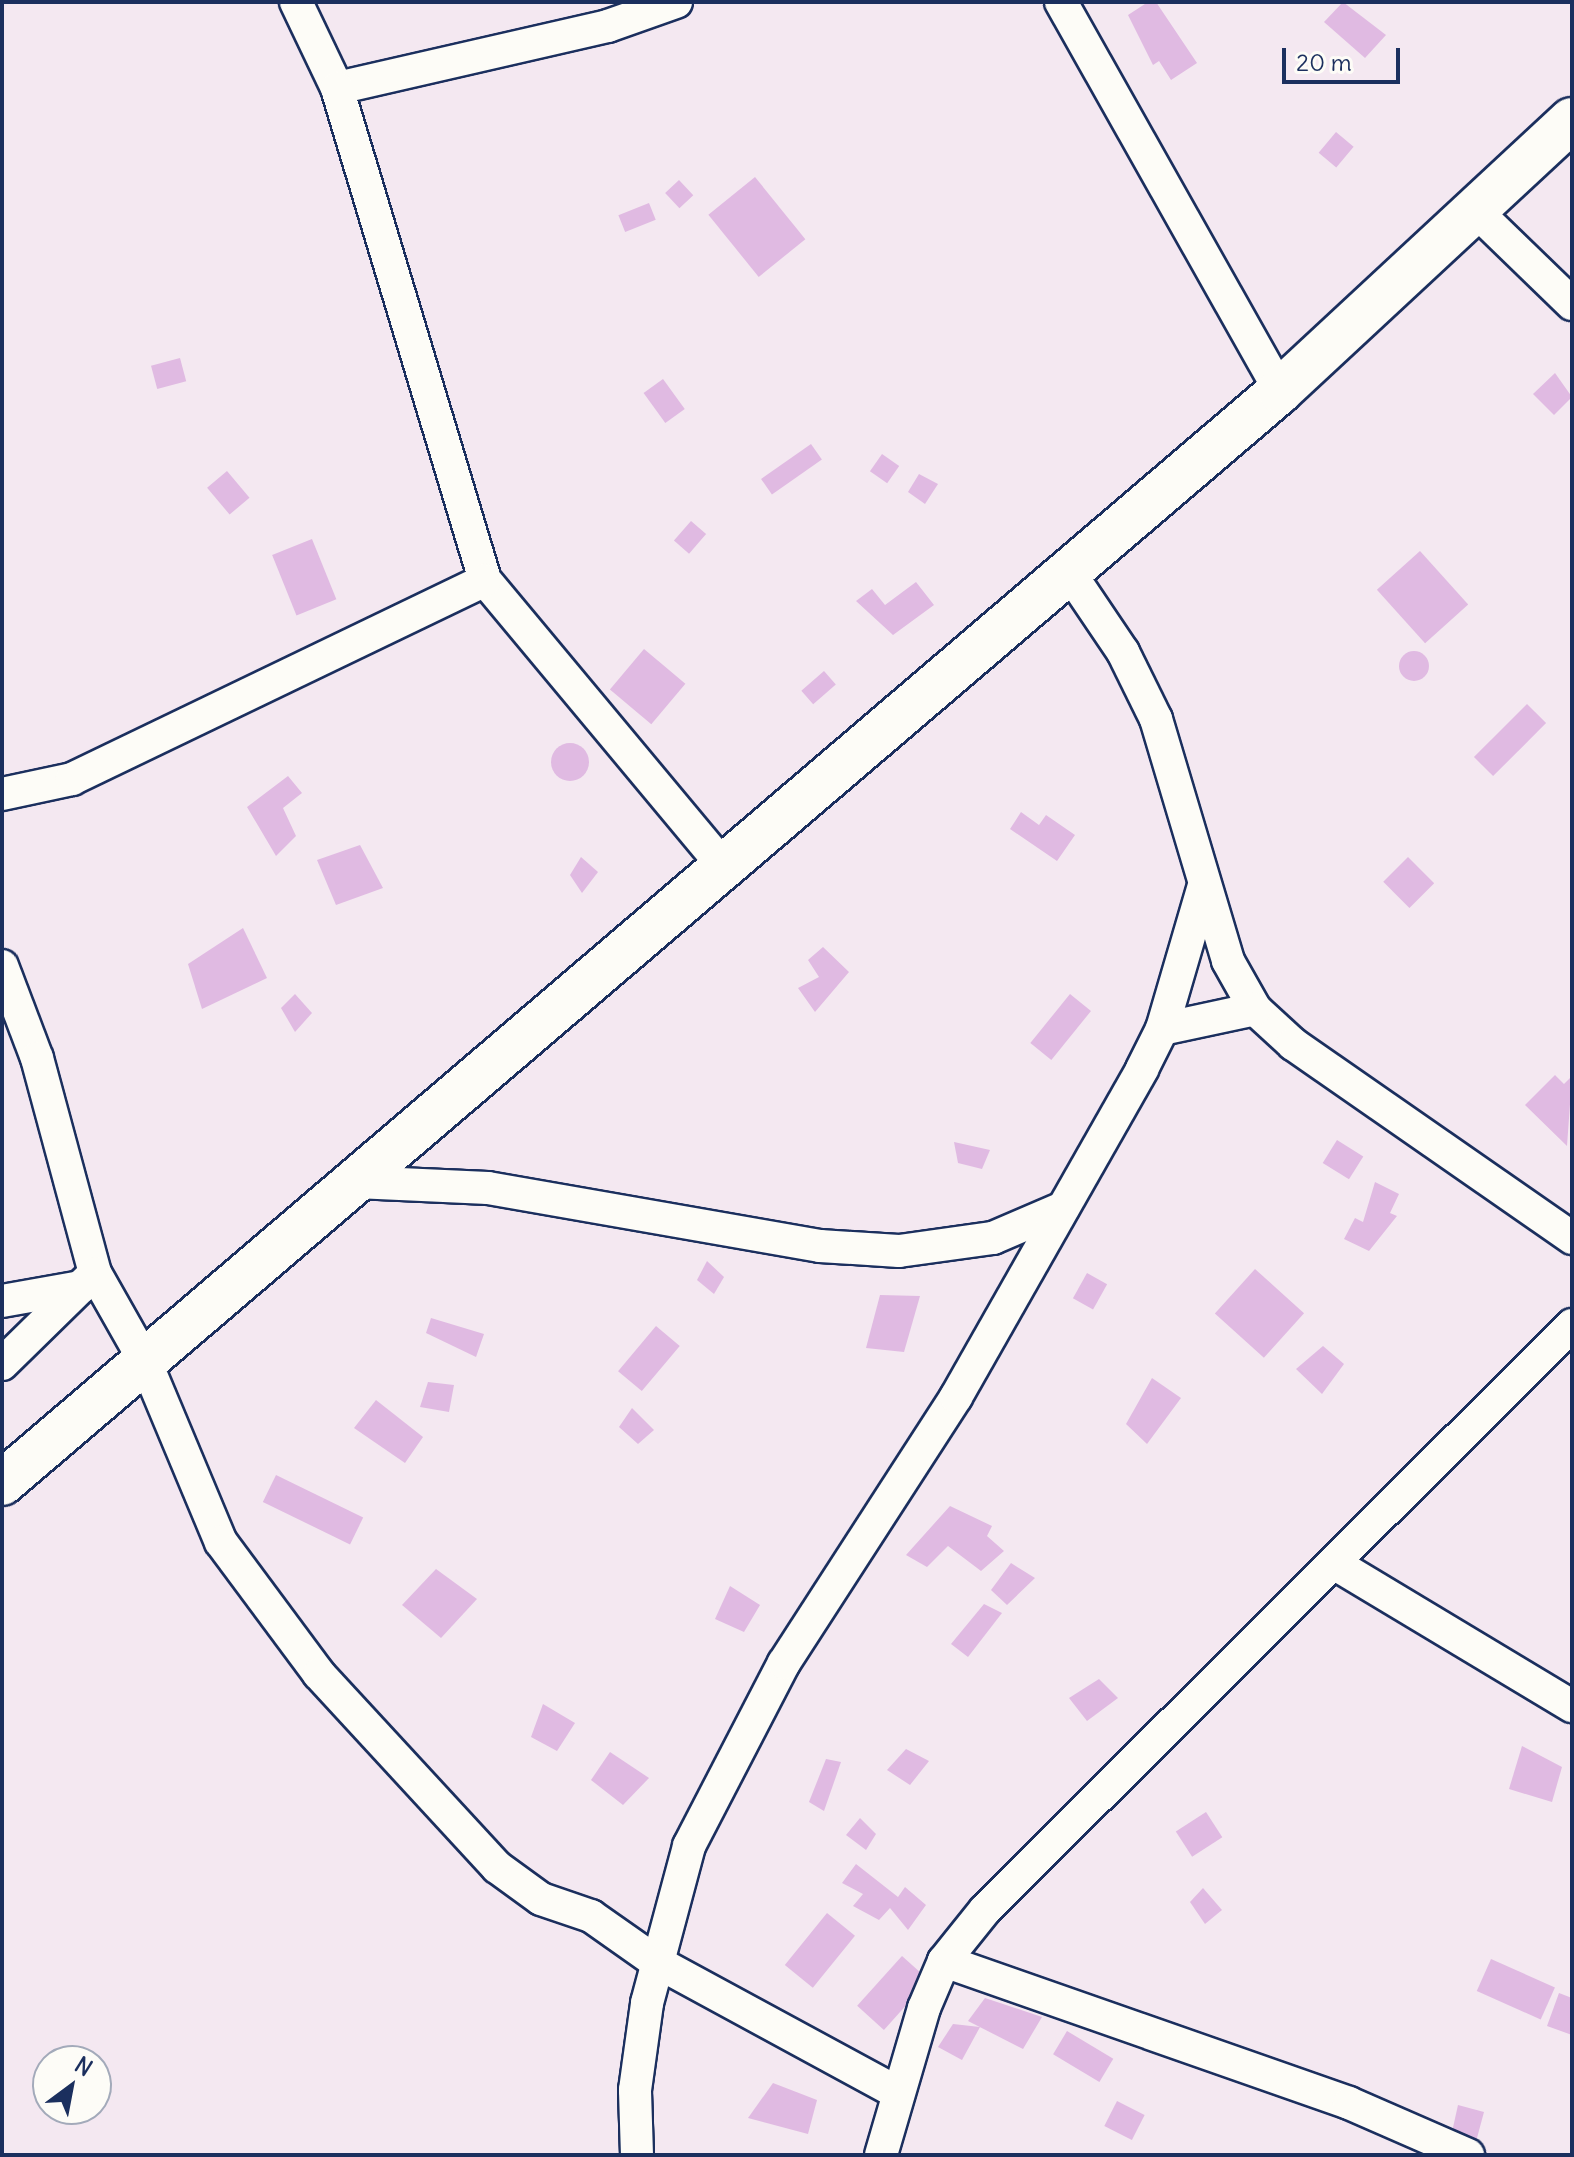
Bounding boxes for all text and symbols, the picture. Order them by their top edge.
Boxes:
scale bar [1286,32,1404,82]
text: 20 m [1296,47,1352,77]
north arrow [32,2045,112,2125]
text: N [70,2050,98,2082]

